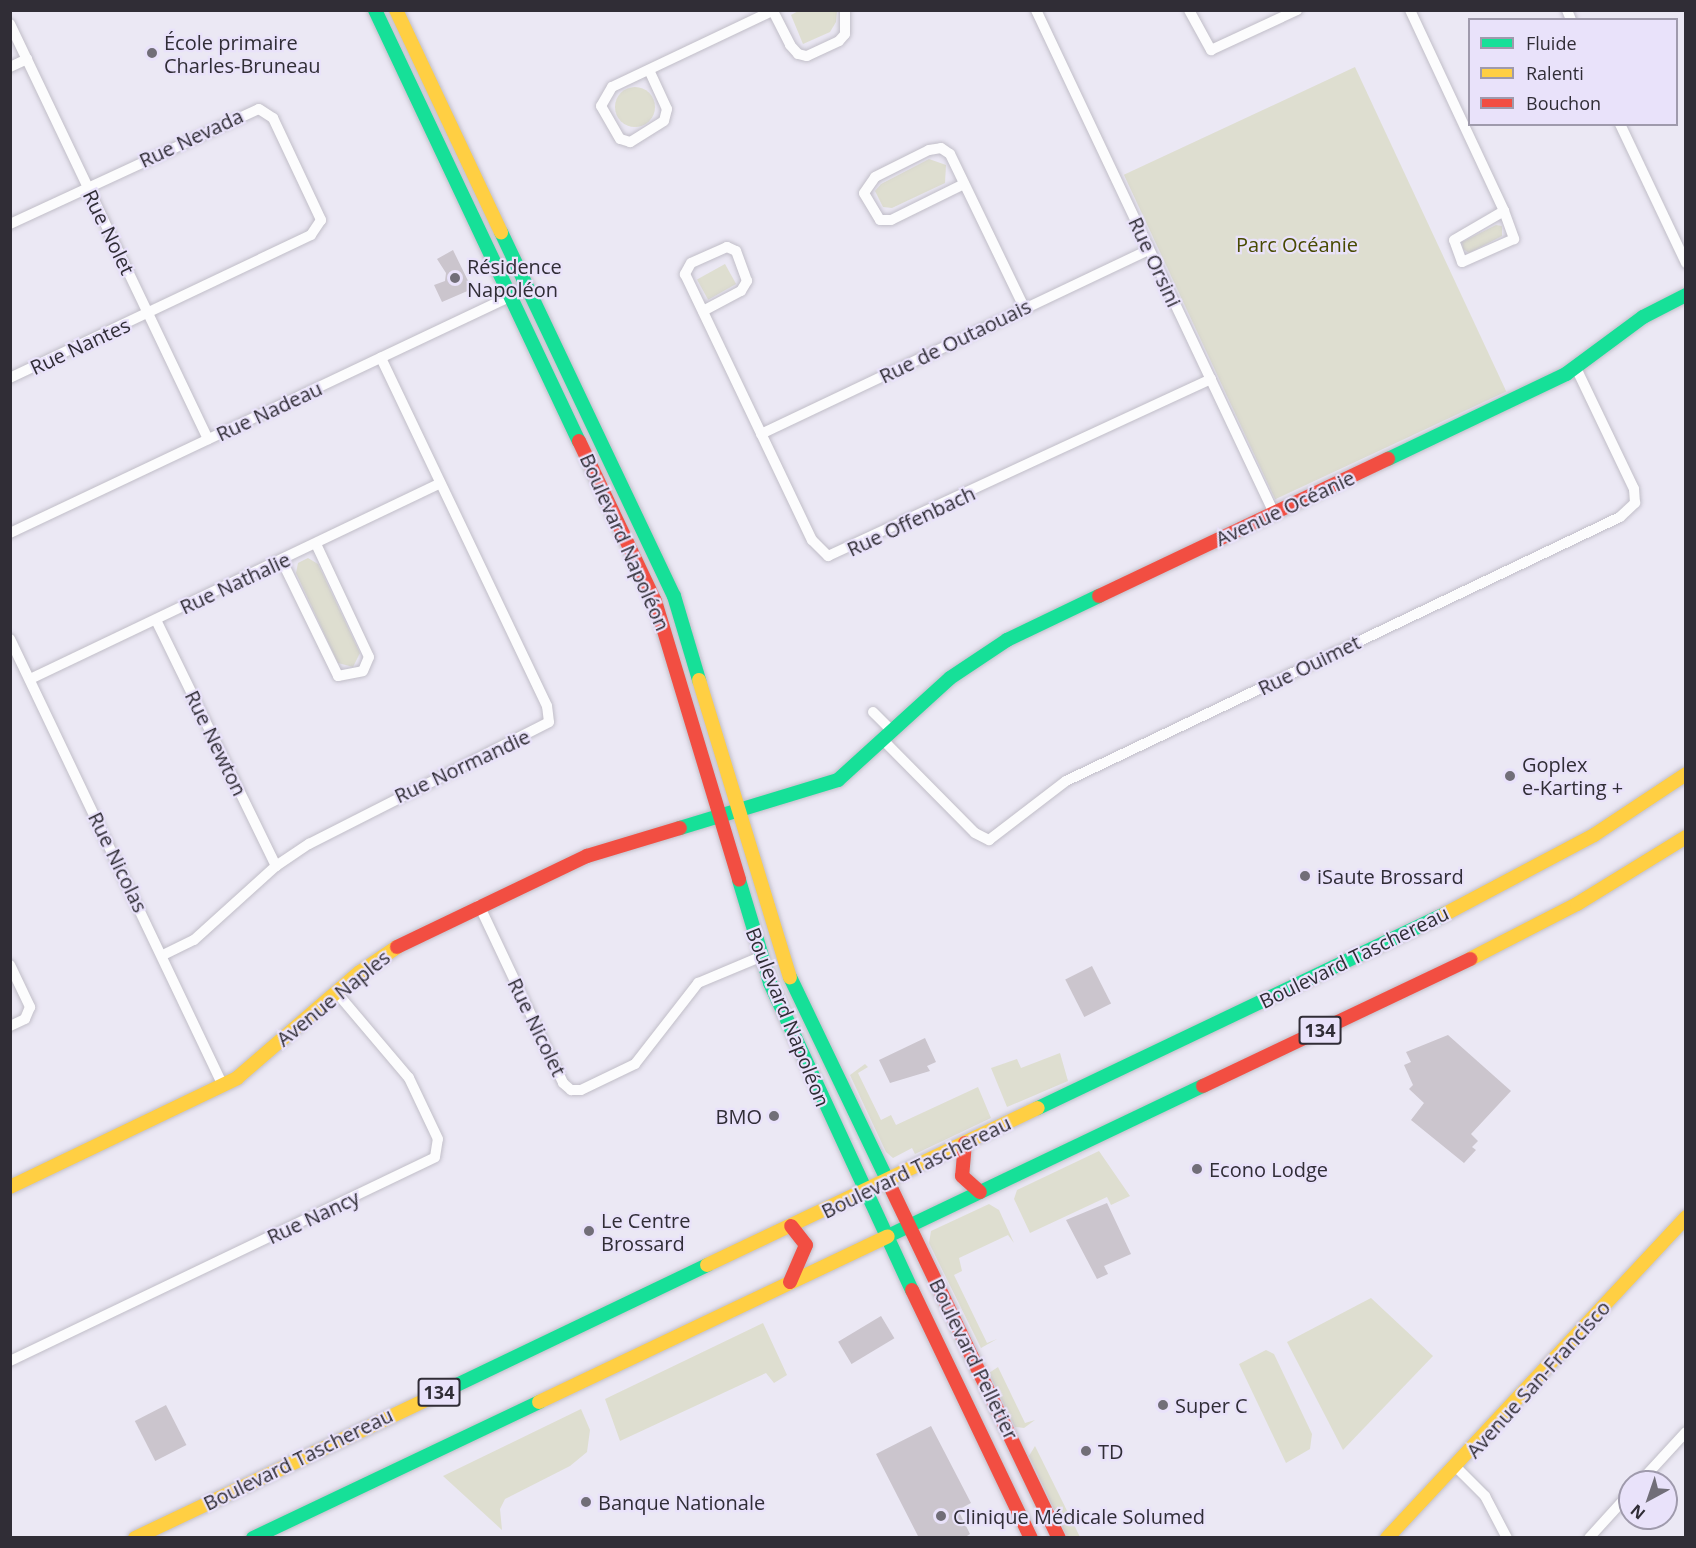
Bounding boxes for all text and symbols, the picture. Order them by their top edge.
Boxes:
legend [1468,18,1678,126]
place label: École primaire Charles-Bruneau [164,30,321,77]
text: Fluide [1526,31,1577,55]
marker: École primaire Charles-Bruneau [145,46,159,60]
text: Ralenti [1526,61,1584,85]
text: Bouchon [1526,91,1601,115]
street label: Rue Nevada [135,104,247,172]
street label: Rue Nolet [78,186,140,278]
street label: Rue Orsini [1124,213,1186,311]
park label: Parc Océanie [1236,232,1358,256]
place label: Résidence Napoléon [467,254,562,301]
marker: Résidence Napoléon [448,271,462,285]
street label: Rue de Outaouais [875,294,1035,388]
street label: Rue Nantes [26,312,134,380]
street label: Rue Nadeau [212,376,326,446]
street label: Boulevard Napoléon [575,450,675,634]
street label: Avenue Océanie [1212,465,1358,551]
street label: Rue Offenbach [843,481,979,561]
street label: Rue Nathalie [176,547,294,619]
street label: Rue Ouimet [1254,630,1364,700]
street label: Rue Newton [180,686,252,800]
street label: Rue Normandie [390,724,534,808]
place label: Goplex e-Karting + [1522,752,1623,799]
marker: Goplex e-Karting + [1503,769,1517,783]
street label: Rue Nicolas [83,808,153,916]
place label: iSaute Brossard [1317,864,1464,888]
marker: iSaute Brossard [1298,869,1312,883]
street label: Boulevard Taschereau [1255,901,1453,1013]
street label: Boulevard Napoléon [741,924,835,1110]
street label: Avenue Naples [271,945,395,1051]
street label: Rue Nicolet [503,974,571,1080]
road number: 134 [1298,1015,1342,1045]
place label: BMO [716,1104,762,1128]
marker: BMO [767,1109,781,1123]
street label: Boulevard Taschereau [817,1111,1015,1223]
place label: Econo Lodge [1209,1157,1328,1181]
marker: Econo Lodge [1190,1162,1204,1176]
street label: Rue Nancy [263,1185,363,1249]
place label: Le Centre Brossard [601,1208,690,1255]
marker: Le Centre Brossard [582,1224,596,1238]
street label: Boulevard Pelletier [925,1274,1023,1444]
street label: Avenue San-Francisco [1461,1295,1615,1463]
road number: 134 [416,1377,462,1407]
place label: Super C [1175,1393,1248,1417]
marker: Super C [1156,1398,1170,1412]
street label: Boulevard Taschereau [199,1403,397,1515]
place label: TD [1098,1439,1124,1463]
marker: TD [1079,1444,1093,1458]
north arrow [1618,1470,1678,1530]
place label: Banque Nationale [598,1490,765,1514]
marker: Banque Nationale [579,1495,593,1509]
text: N [1626,1500,1650,1525]
place label: Clinique Médicale Solumed [953,1504,1205,1528]
marker: Clinique Médicale Solumed [934,1509,948,1523]

